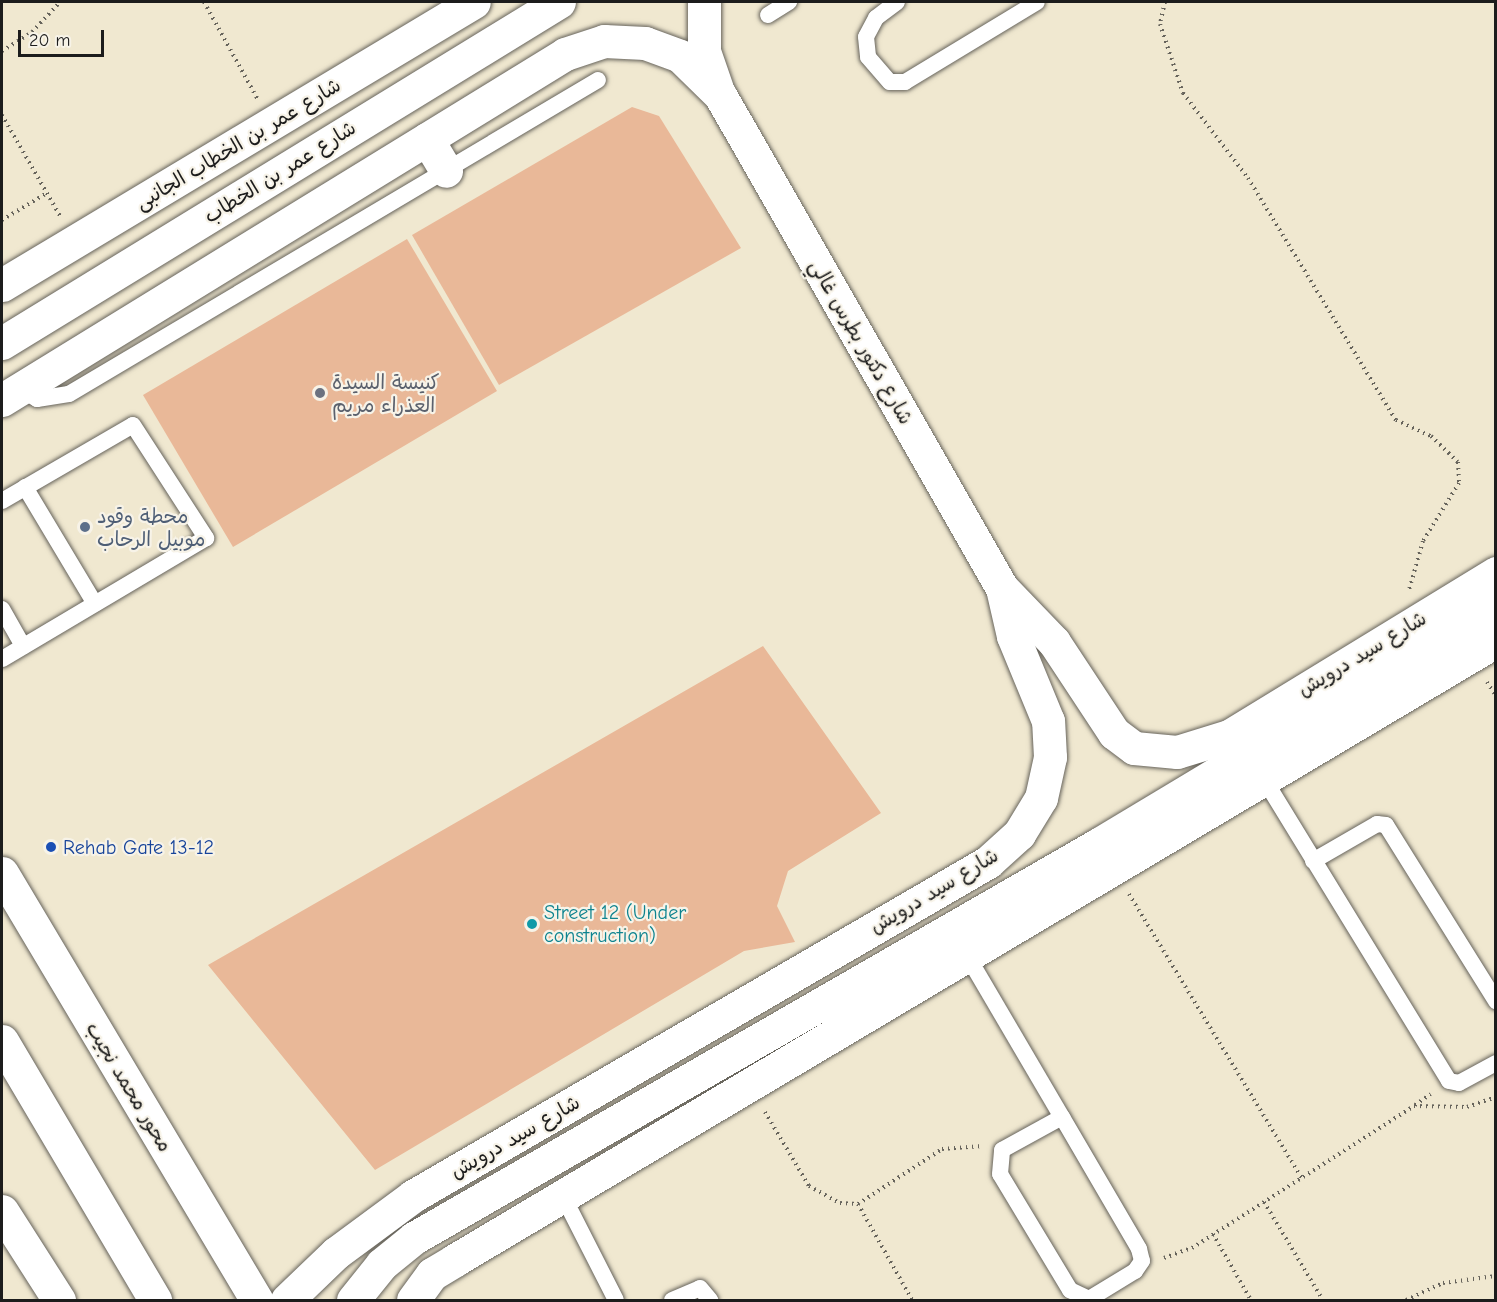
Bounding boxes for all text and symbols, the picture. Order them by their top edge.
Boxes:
scale bar [21,18,106,56]
text: 20 m [29,30,70,51]
street label: شارع عمر بن الخطاب الجانبى [131,73,345,215]
street label: شارع عمر بن الخطاب [200,116,360,228]
street label: شارع دكتور بطرس غالي [804,255,918,429]
place label: كنيسة السيدة العذراء مريم [332,370,440,417]
marker: كنيسة السيدة العذراء مريم [313,386,327,400]
place label: محطة وقود موبيل الرحاب [97,504,205,551]
marker: محطة وقود موبيل الرحاب [78,520,92,534]
street label: شارع سيد درويش [1293,606,1431,702]
place label: Rehab Gate 13-12 [63,835,214,859]
marker: Rehab Gate 13-12 [44,840,58,854]
street label: شارع سيد درويش [865,843,1003,939]
place label: Street 12 (Under construction) [544,900,686,947]
marker: Street 12 (Under construction) [525,917,539,931]
street label: محور محمد نجيب [81,1018,177,1156]
street label: شارع سيد درويش [446,1090,584,1184]

